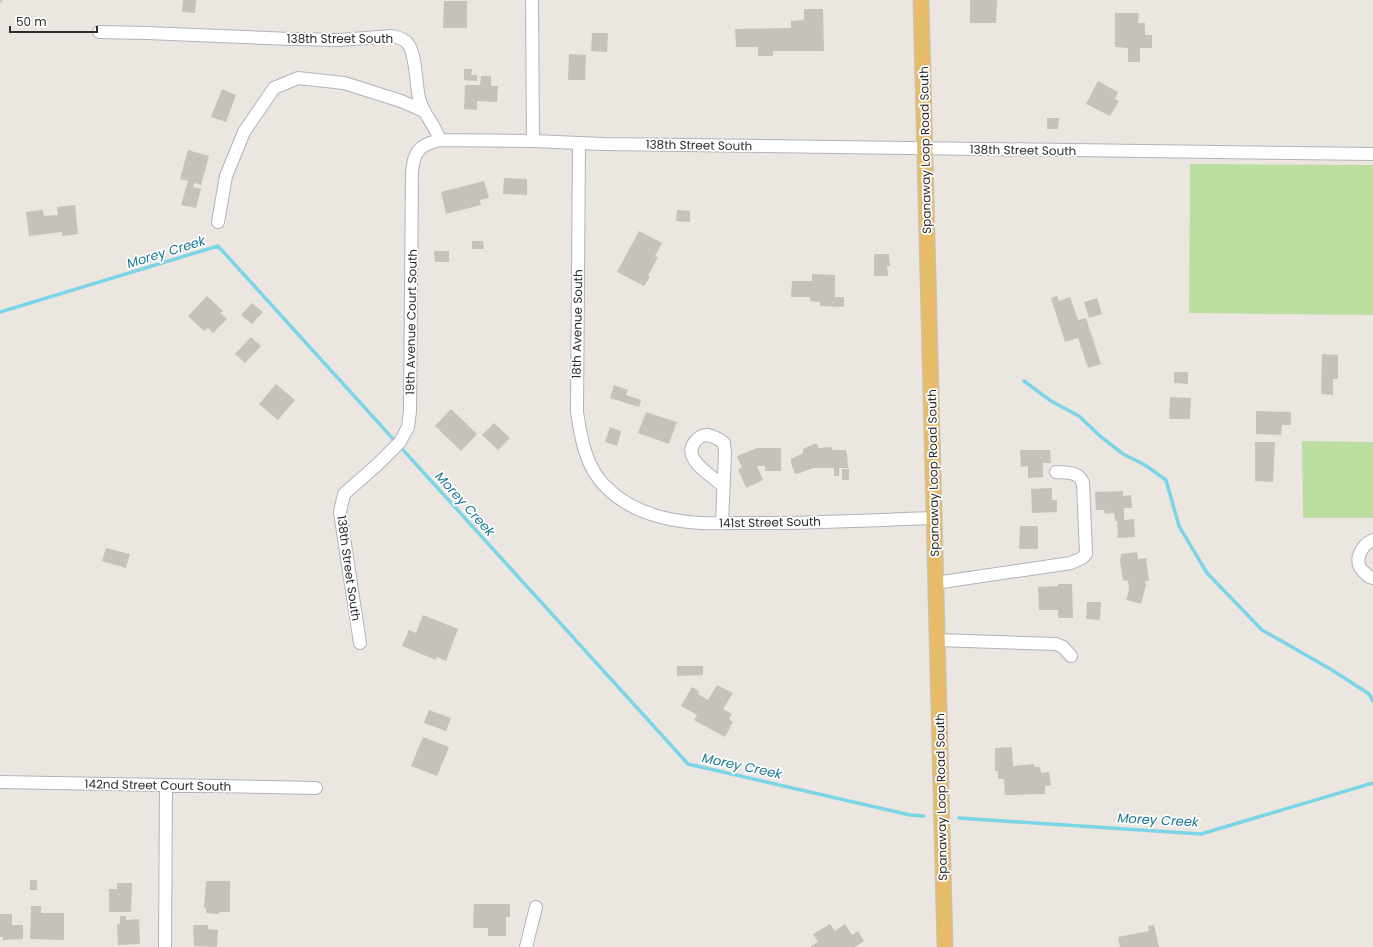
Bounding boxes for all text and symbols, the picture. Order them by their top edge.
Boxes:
scale bar [10,8,97,34]
text: 50 m [16,13,47,30]
street label: 138th Street South [287,30,393,47]
street label: Spanaway Loop Road South [915,66,935,234]
street label: 138th Street South [646,136,752,154]
street label: 138th Street South [970,141,1076,159]
water label: Morey Creek [124,231,209,273]
street label: 19th Avenue Court South [401,249,421,395]
street label: 18th Avenue South [568,269,586,379]
street label: Spanaway Loop Road South [923,389,943,557]
water label: Morey Creek [431,467,500,542]
street label: 141st Street South [719,513,821,531]
street label: 138th Street South [333,514,365,622]
street label: Spanaway Loop Road South [931,713,951,881]
water label: Morey Creek [700,748,785,784]
street label: 142nd Street Court South [84,775,232,795]
water label: Morey Creek [1117,808,1200,832]

